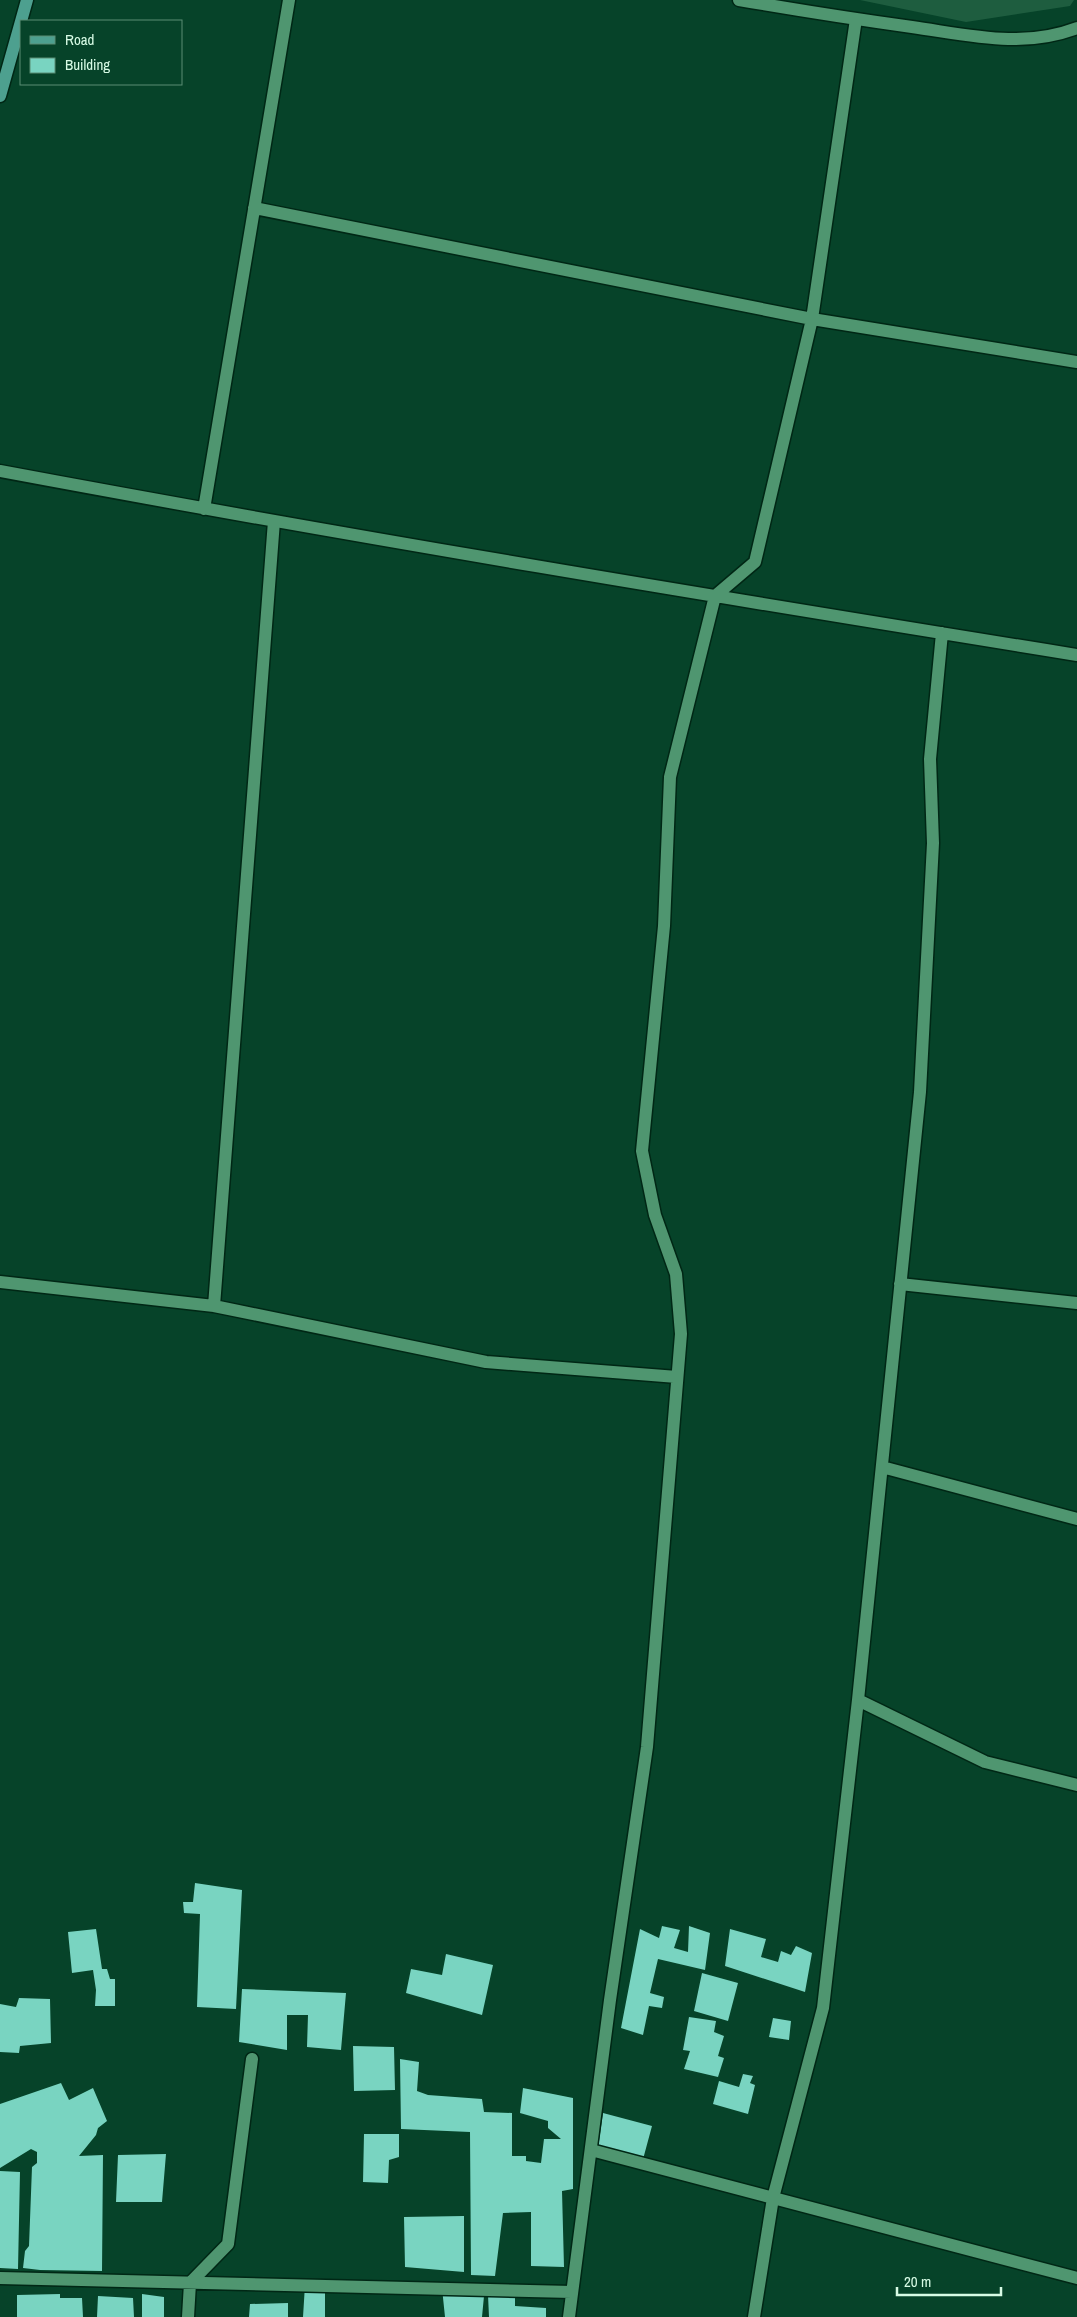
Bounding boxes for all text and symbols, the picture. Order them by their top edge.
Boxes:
legend [20,20,182,85]
text: Road [65,29,94,50]
text: Building [65,54,110,75]
scale bar [897,2264,1001,2296]
text: 20 m [904,2271,931,2292]

